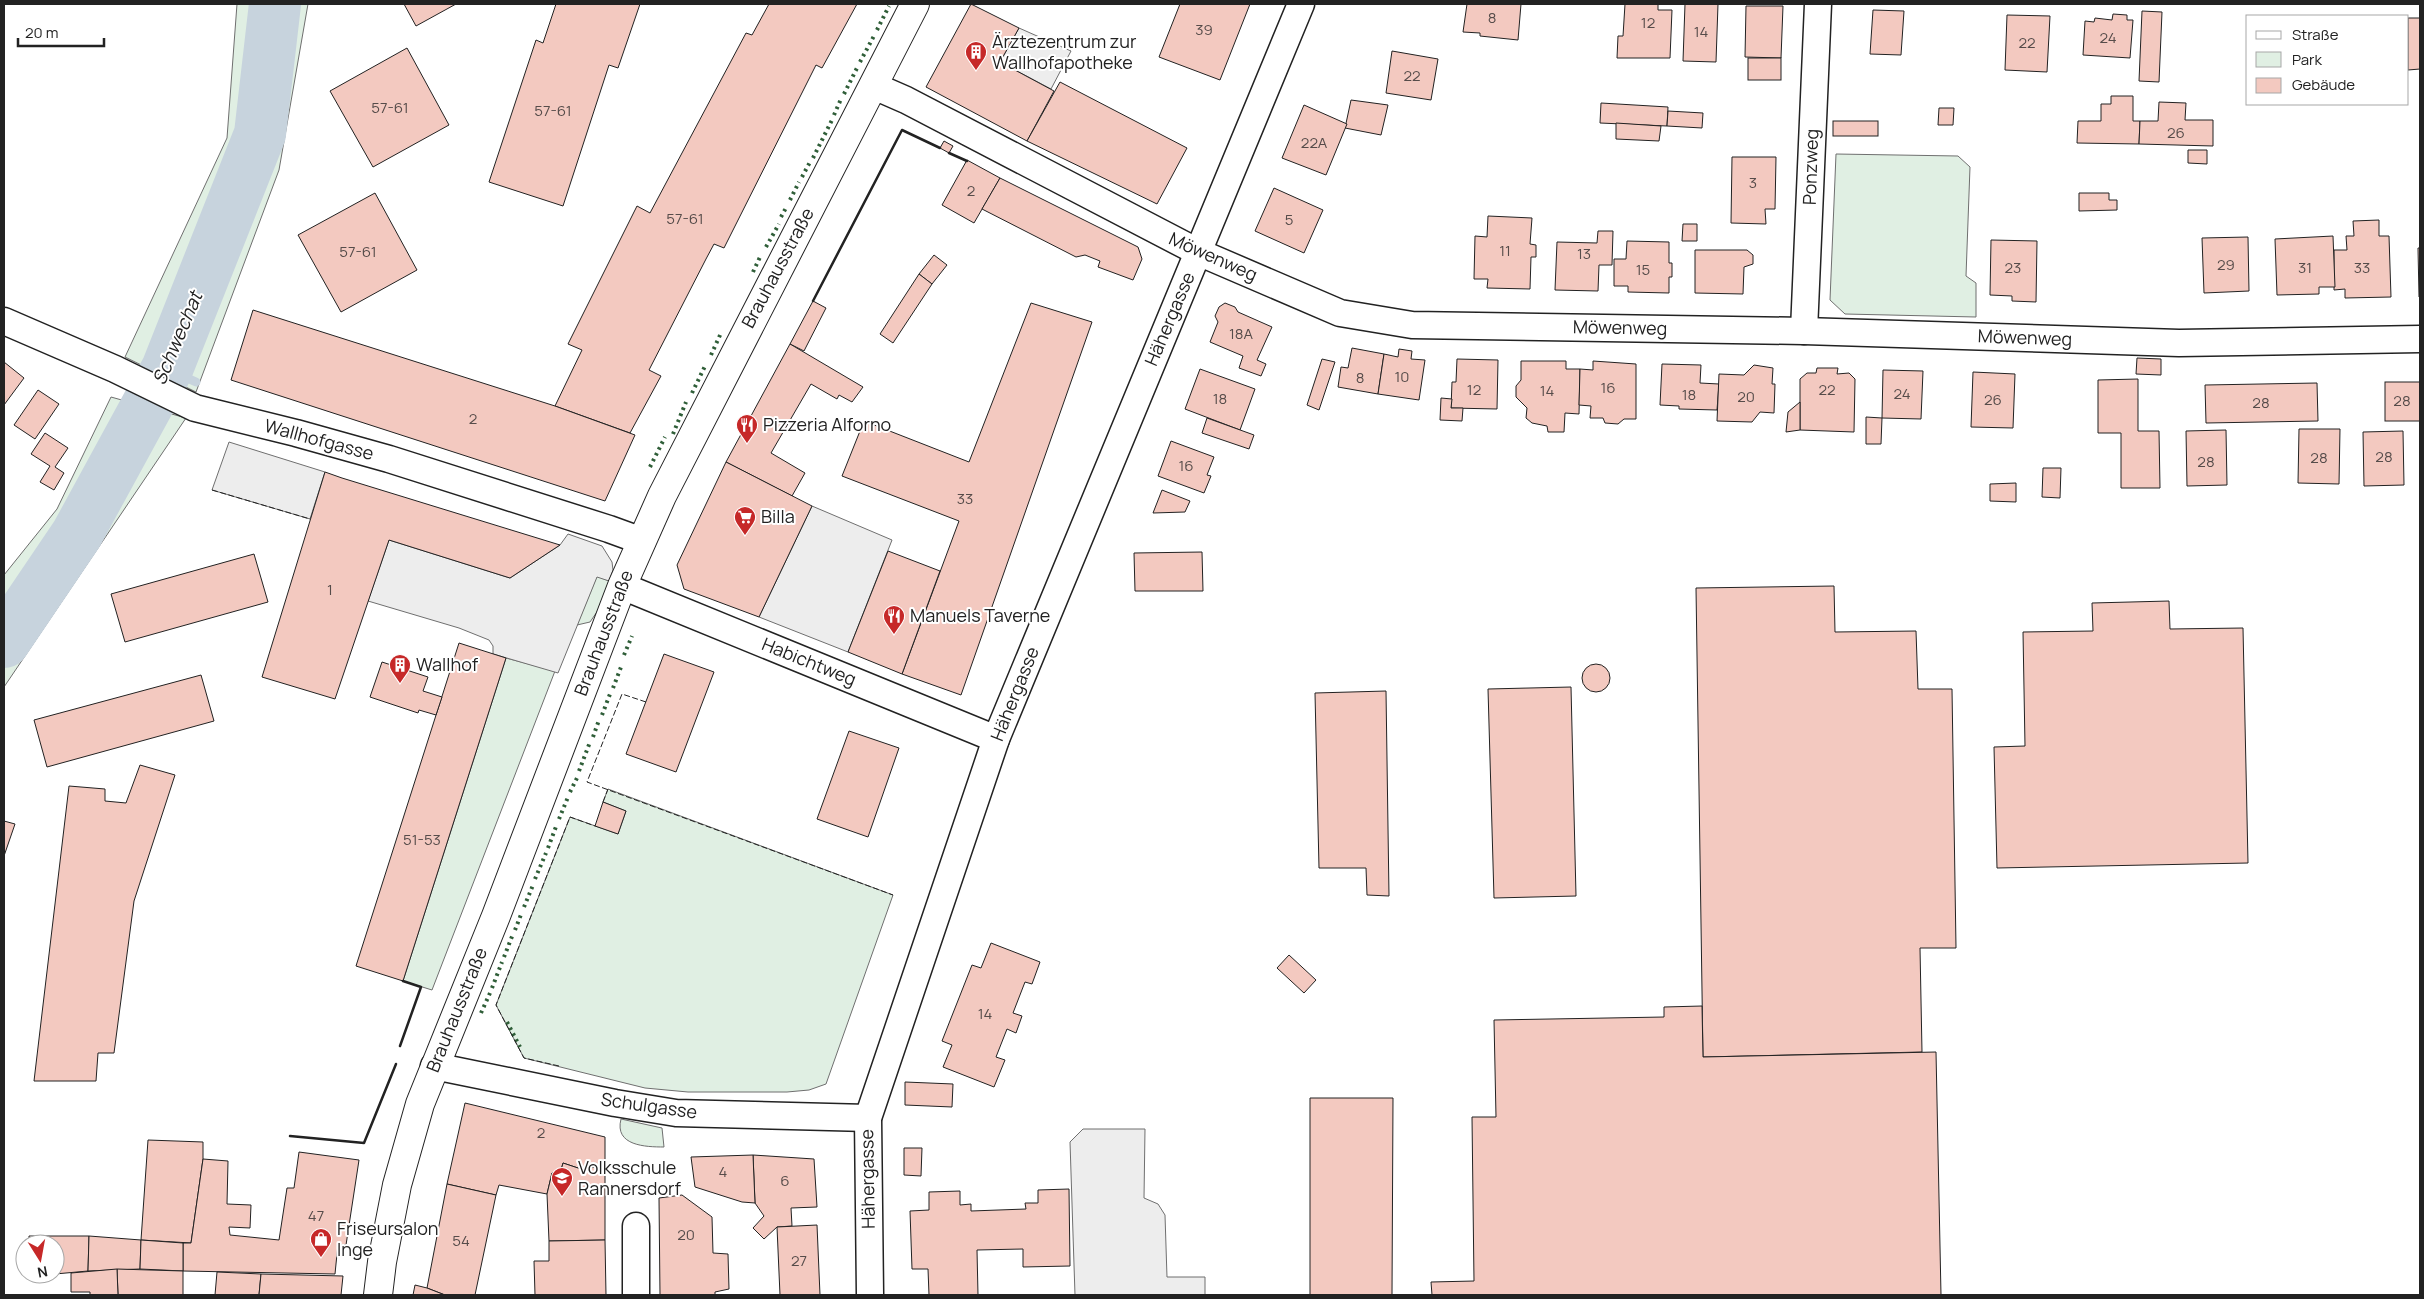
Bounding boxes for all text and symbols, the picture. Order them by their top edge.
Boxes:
house number: 8 [1488,7,1496,28]
house number: 12 [1641,12,1655,33]
scale bar [18,15,104,47]
legend [2246,15,2409,105]
house number: 39 [1195,19,1213,40]
house number: 14 [1694,21,1708,42]
text: 20 m [25,22,58,43]
text: Straße [2292,24,2339,45]
house number: 24 [2099,27,2117,48]
place label: Ärztezentrum zur Wallhofapotheke [992,29,1137,74]
house number: 22 [2018,32,2036,53]
building icon: Ärztezentrum zur Wallhofapotheke [964,40,988,71]
text: Park [2292,49,2322,70]
house number: 22 [1403,65,1421,86]
text: Gebäude [2292,74,2355,95]
house number: 57-61 [371,97,409,118]
house number: 57-61 [534,100,572,121]
house number: 26 [2167,122,2185,143]
street label: Ponzweg [1797,128,1823,206]
house number: 22A [1301,132,1328,153]
house number: 3 [1749,172,1757,193]
house number: 2 [967,180,975,201]
street label: Brauhausstraße [735,203,819,332]
house number: 57-61 [666,208,704,229]
house number: 5 [1285,209,1293,230]
street label: Möwenweg [1165,226,1261,286]
house number: 11 [1499,240,1511,261]
house number: 57-61 [339,241,377,262]
house number: 13 [1577,243,1591,264]
house number: 29 [2217,254,2235,275]
house number: 23 [2005,257,2021,278]
house number: 31 [2298,257,2312,278]
house number: 33 [2354,257,2370,278]
house number: 15 [1636,259,1650,280]
street label: Hähergasse [1139,268,1200,369]
water label: Schwechat [146,285,209,389]
street label: Möwenweg [1573,314,1667,340]
house number: 18A [1229,323,1254,344]
street label: Möwenweg [1977,323,2073,351]
house number: 10 [1395,366,1410,387]
house number: 8 [1356,367,1364,388]
house number: 16 [1600,377,1616,398]
house number: 12 [1467,379,1481,400]
house number: 22 [1818,379,1836,400]
house number: 14 [1540,380,1554,401]
house number: 24 [1893,383,1911,404]
house number: 18 [1682,384,1696,405]
house number: 20 [1737,386,1755,407]
house number: 18 [1213,388,1227,409]
house number: 26 [1984,389,2002,410]
house number: 28 [2393,390,2411,411]
house number: 28 [2252,392,2270,413]
house number: 2 [469,408,477,429]
place label: Pizzeria Alforno [763,412,891,436]
street label: Wallhofgasse [262,413,377,465]
restaurant icon: Pizzeria Alforno [735,413,759,444]
house number: 28 [2375,446,2393,467]
house number: 28 [2310,447,2328,468]
house number: 28 [2197,451,2215,472]
house number: 16 [1178,455,1194,476]
house number: 33 [957,488,973,509]
place label: Billa [761,504,795,528]
supermarket icon: Billa [733,505,757,536]
street label: Brauhausstraße [568,566,638,699]
house number: 1 [327,579,333,600]
place label: Manuels Taverne [910,603,1050,627]
restaurant icon: Manuels Taverne [882,604,906,635]
street label: Habichtweg [759,631,860,691]
street label: Hähergasse [984,643,1044,744]
place label: Wallhof [416,652,479,676]
building icon: Wallhof [388,653,412,684]
house number: 51-53 [403,829,441,850]
street label: Brauhausstraße [420,944,492,1076]
house number: 14 [978,1003,992,1024]
street label: Schulgasse [600,1086,699,1124]
house number: 2 [537,1122,545,1143]
street label: Hähergasse [854,1129,880,1229]
place label: Volksschule Rannersdorf [578,1155,682,1200]
house number: 4 [719,1161,728,1182]
school or university icon: Volksschule Rannersdorf [550,1166,574,1197]
house number: 6 [780,1170,790,1191]
house number: 47 [308,1205,324,1226]
place label: Friseursalon Inge [337,1216,439,1261]
house number: 20 [677,1224,695,1245]
shop icon: Friseursalon Inge [309,1227,333,1258]
house number: 54 [452,1230,470,1251]
north arrow [15,1234,65,1284]
house number: 27 [791,1250,807,1271]
text: N [36,1262,49,1283]

